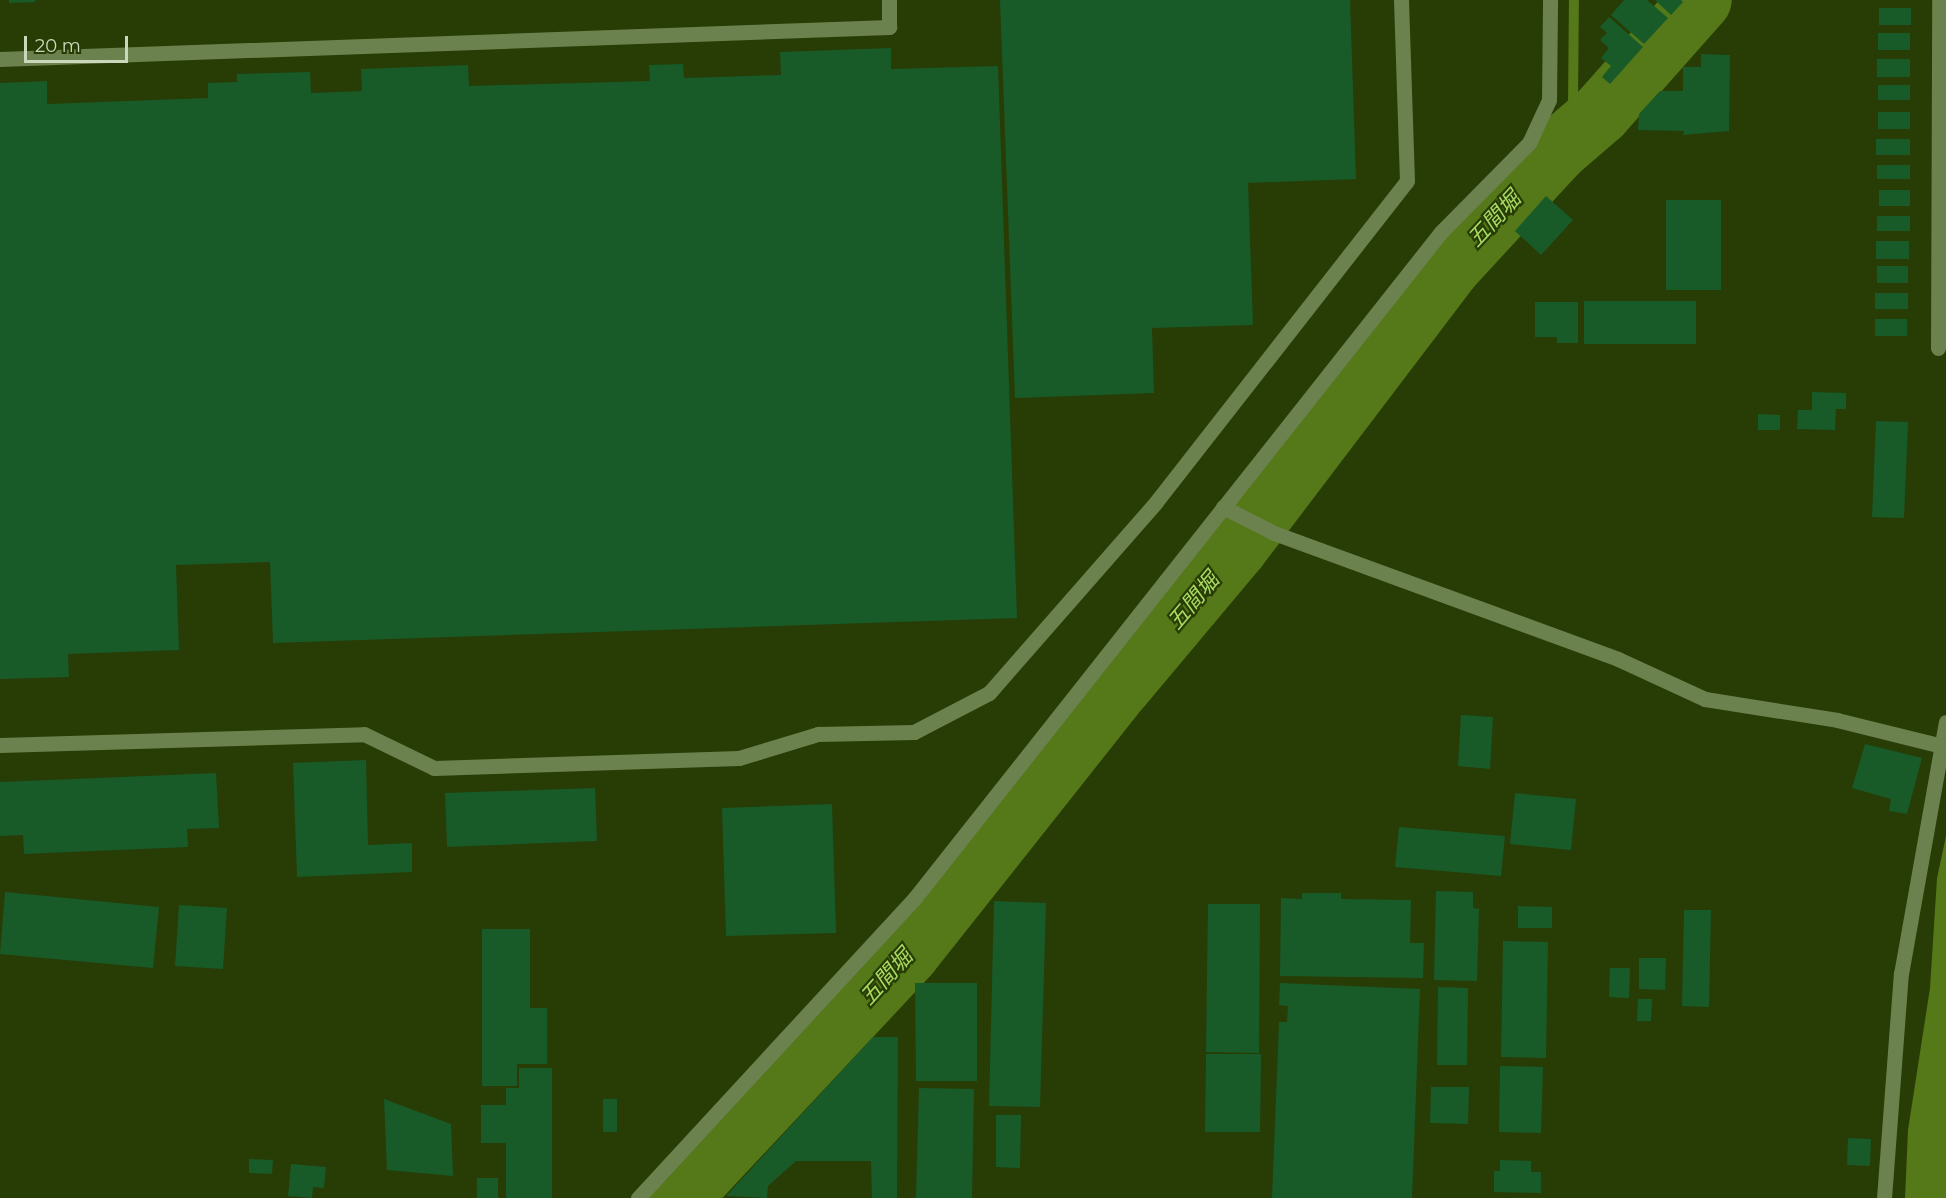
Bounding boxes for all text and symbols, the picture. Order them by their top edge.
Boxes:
scale bar [27,24,130,62]
text: 20 m [35,35,81,57]
water label: 五間堀 [1462,186,1526,252]
water label: 五間堀 [1162,567,1224,635]
water label: 五間堀 [854,944,918,1010]

